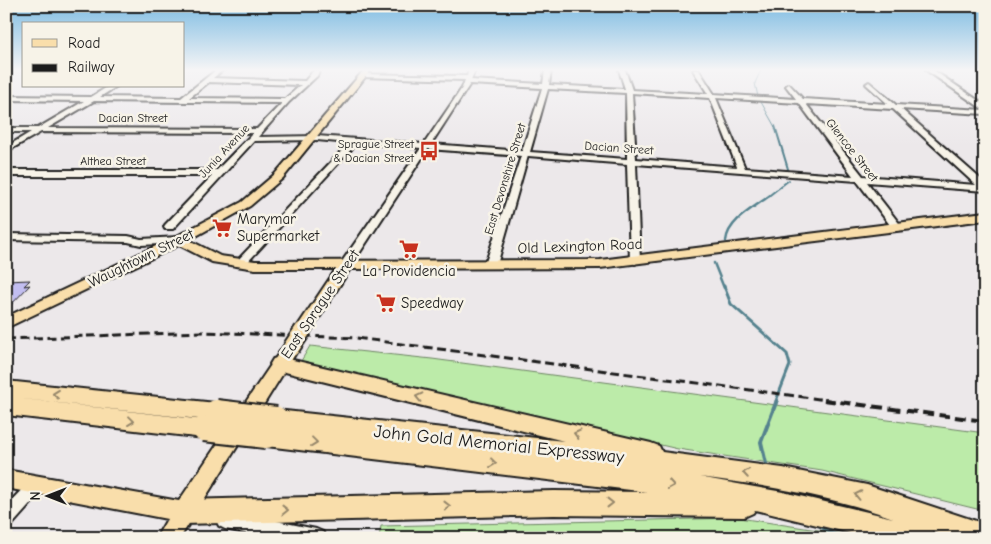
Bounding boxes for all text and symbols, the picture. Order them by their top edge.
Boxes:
legend [22,22,185,88]
text: Road [68,34,100,52]
text: Railway [68,58,115,76]
street label: Dacian Street [98,111,168,125]
street label: Glencoe Street [823,116,881,185]
street label: Junia Avenue [196,121,252,181]
street label: East Devonshire Street [481,121,529,236]
place label: Sprague Street & Dacian Street [333,137,415,165]
street label: Dacian Street [584,139,655,157]
bus stop icon: Sprague Street & Dacian Street [418,140,440,162]
street label: Althea Street [80,154,146,168]
place label: Marymar Supermarket [237,210,320,245]
supermarket icon: Marymar Supermarket [211,217,233,239]
street label: Waughtown Street [85,224,197,291]
street label: Old Lexington Road [517,235,643,257]
supermarket icon: La Providencia [398,238,420,260]
street label: East Sprague Street [277,245,364,362]
place label: La Providencia [362,262,456,280]
supermarket icon: Speedway [375,292,397,314]
place label: Speedway [401,294,464,312]
one-way arrow [51,389,59,400]
one-way arrow [414,392,423,403]
one-way arrow [127,415,135,426]
street label: John Gold Memorial Expressway [373,421,626,468]
one-way arrow [572,429,581,440]
one-way arrow [310,436,318,447]
one-way arrow [489,457,497,468]
one-way arrow [742,469,750,479]
north arrow [22,472,72,522]
one-way arrow [667,479,676,489]
one-way arrow [853,490,862,501]
text: N [27,491,44,501]
one-way arrow [606,498,614,508]
one-way arrow [444,501,452,511]
one-way arrow [282,505,289,515]

